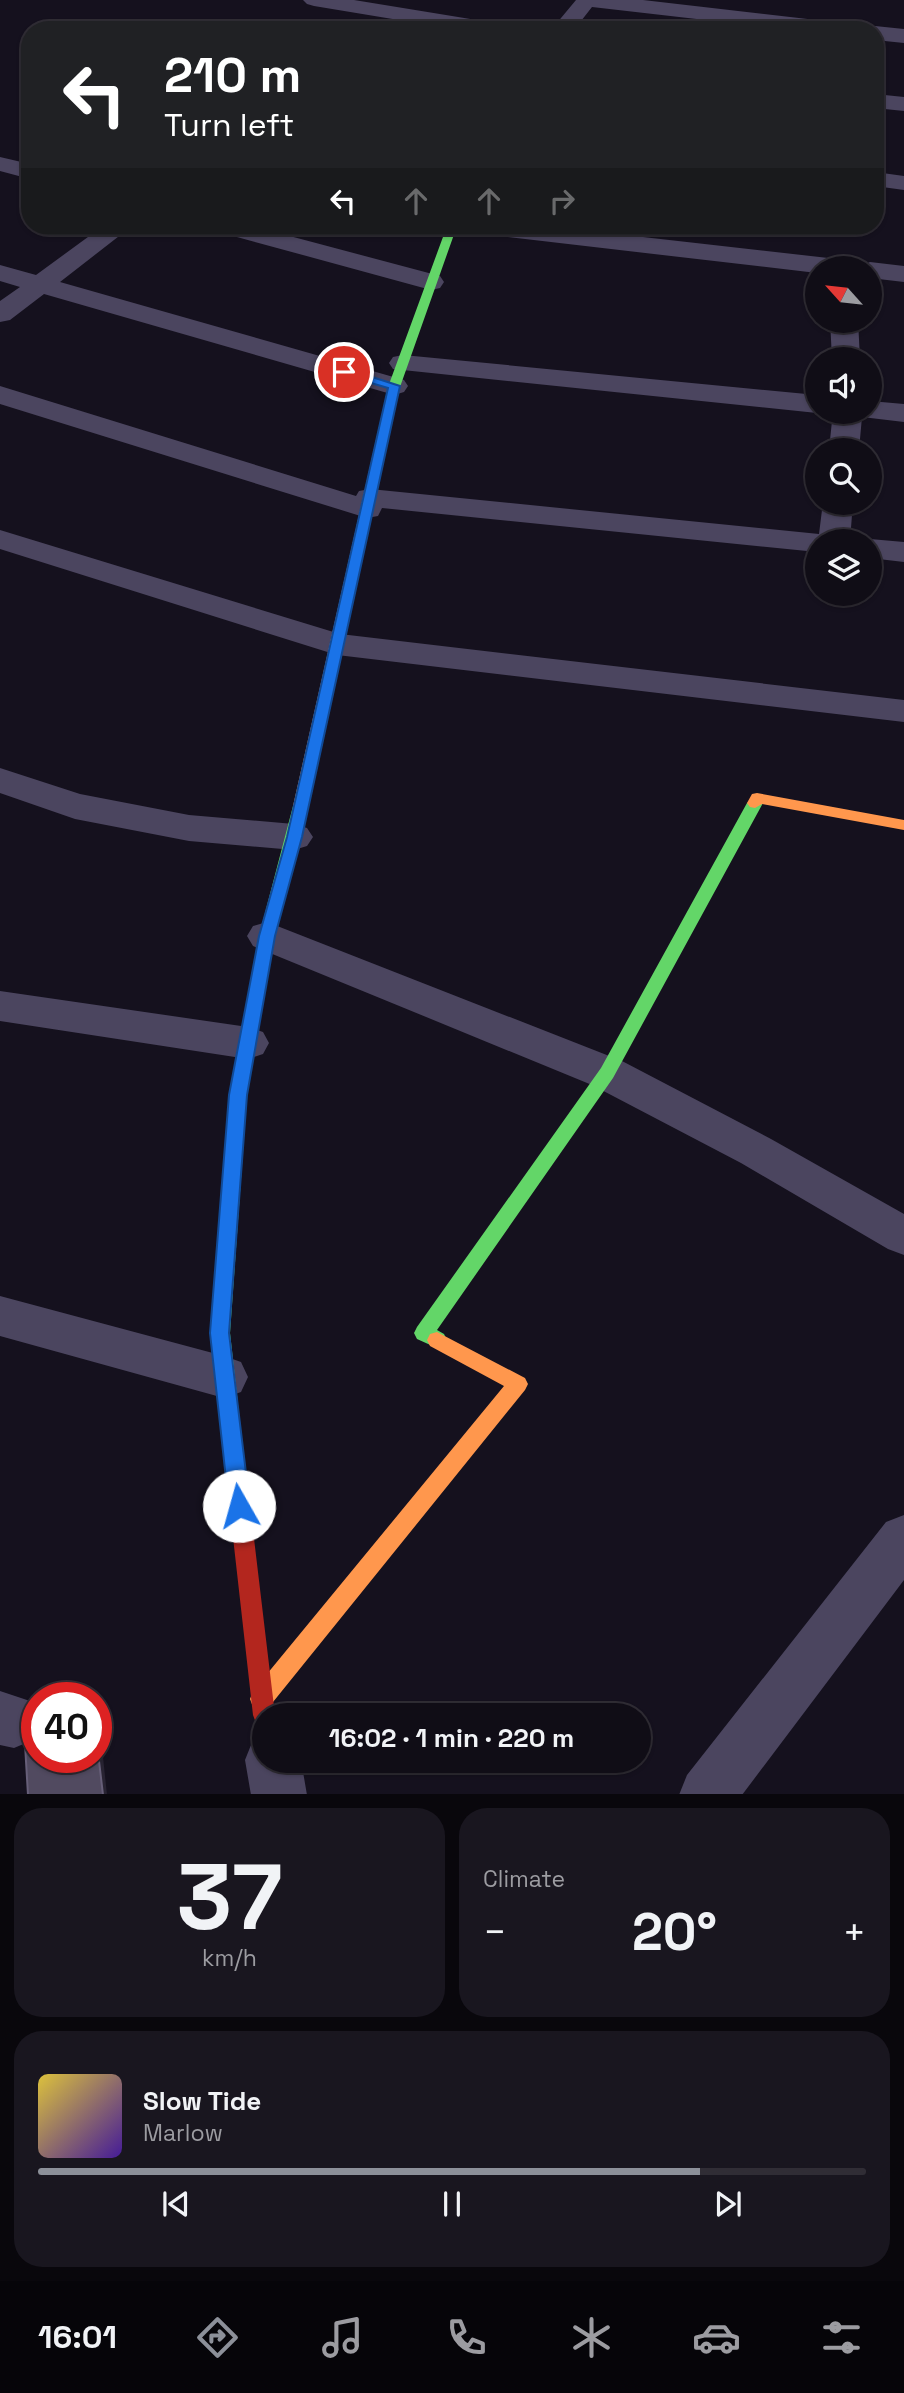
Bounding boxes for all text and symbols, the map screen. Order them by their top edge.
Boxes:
text: 210 m [164,44,301,106]
icon: left [49,49,140,140]
text: Turn left [164,105,294,145]
icon: left [324,182,362,220]
icon: ahead [397,182,435,220]
icon: ahead [470,182,508,220]
icon: right [543,182,581,220]
north arrow [805,256,882,332]
map controls [805,256,882,606]
pin [314,342,374,402]
button: sound [805,347,882,424]
icon: arrive [325,353,363,391]
button: search [805,438,882,515]
button: layers [805,529,882,606]
position arrow [202,1469,276,1543]
speed limit sign: 40 [21,1682,112,1773]
text: 16:02 · 1 min · 220 m [329,1721,574,1755]
text: 37 [177,1839,282,1956]
text: Climate [483,1864,565,1894]
text: 20° [632,1899,717,1965]
text: − [483,1908,507,1956]
text: + [842,1908,866,1956]
text: km/h [202,1943,257,1973]
text: Slow Tide [143,2084,261,2118]
text: Marlow [143,2118,223,2148]
icon: previous [157,2185,195,2223]
icon: pause [433,2185,471,2223]
icon: next [709,2185,747,2223]
icon: directions [193,2313,242,2362]
icon: music [318,2313,367,2362]
icon: phone [442,2313,491,2362]
icon: climate [567,2313,616,2362]
icon: car [692,2313,741,2362]
icon: filters [817,2313,866,2362]
text: 16:01 [38,2317,117,2357]

